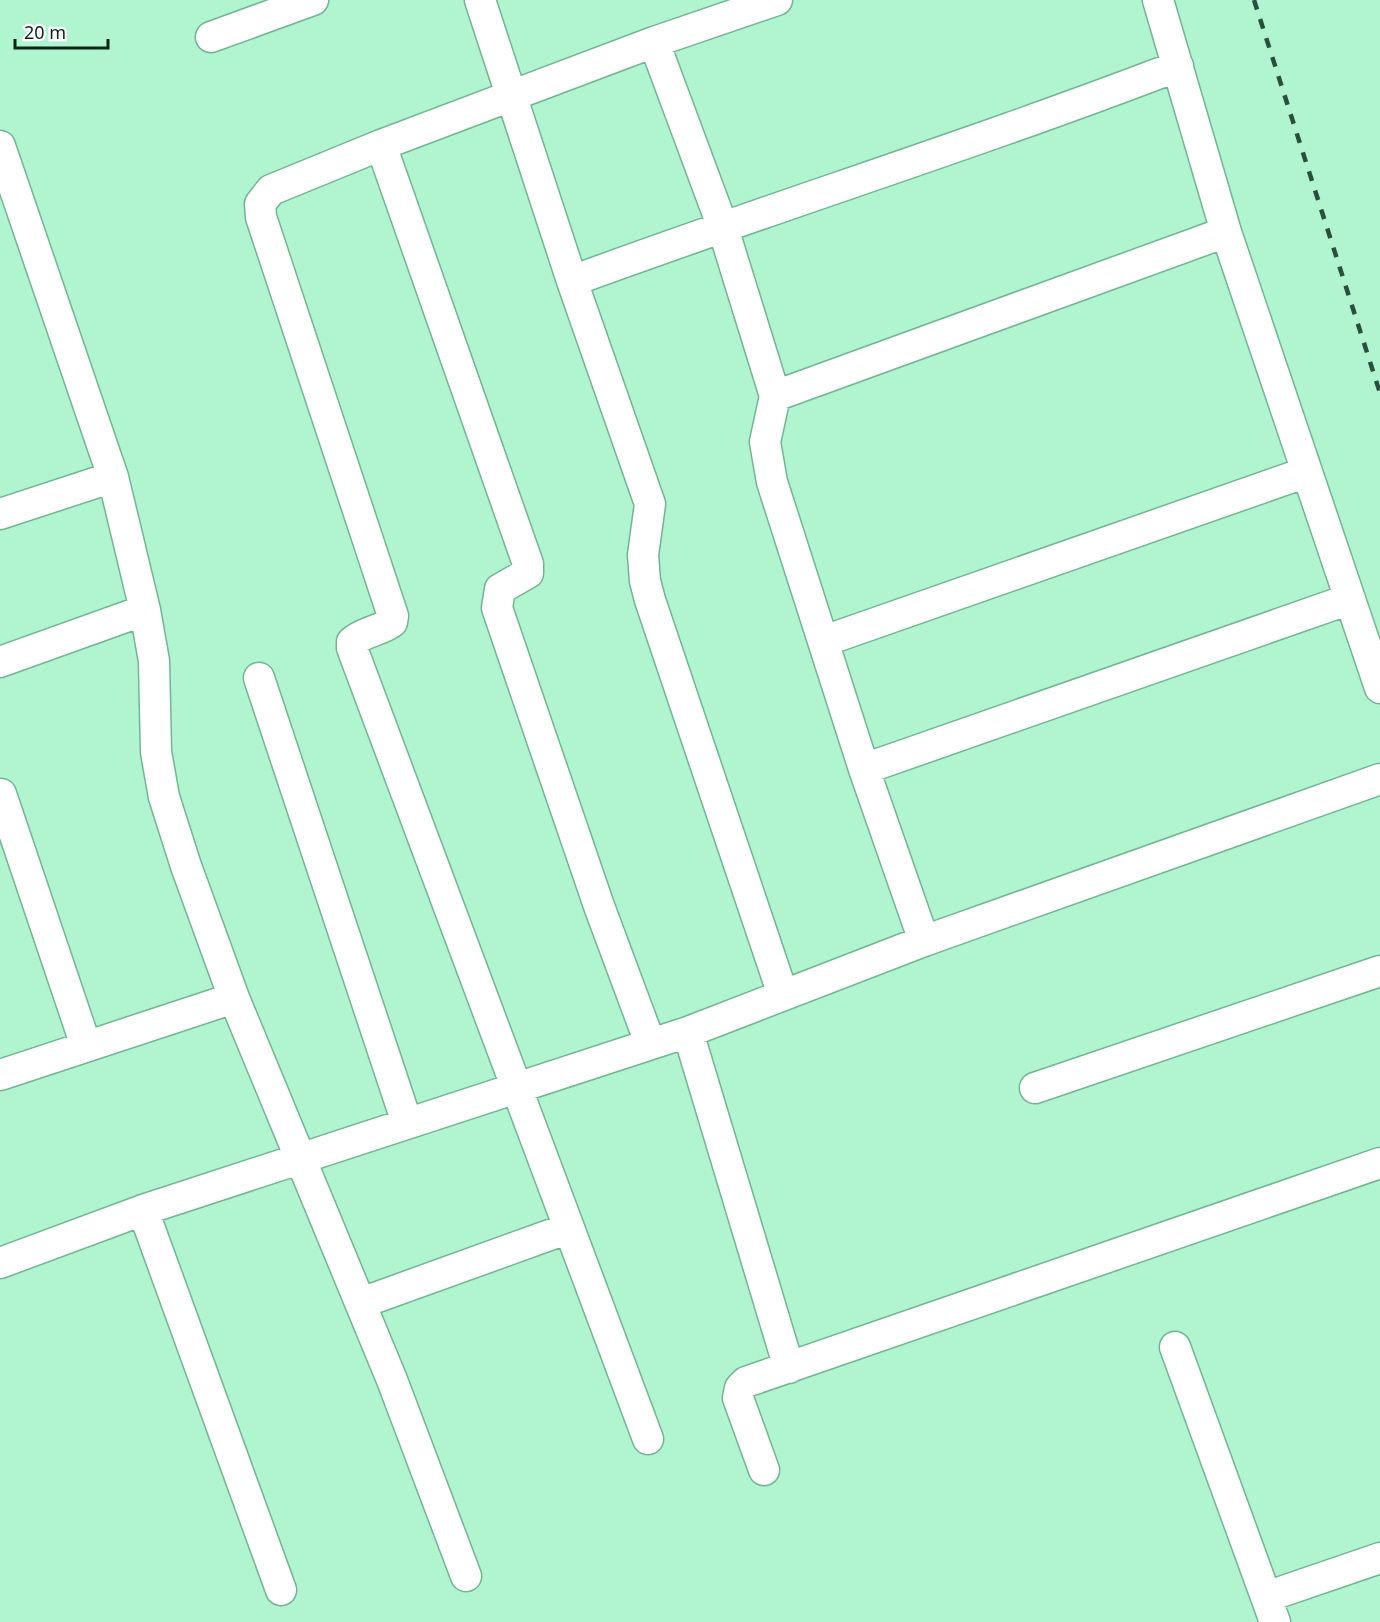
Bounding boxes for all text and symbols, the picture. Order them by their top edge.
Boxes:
scale bar [15,12,108,50]
text: 20 m [24,20,66,44]

